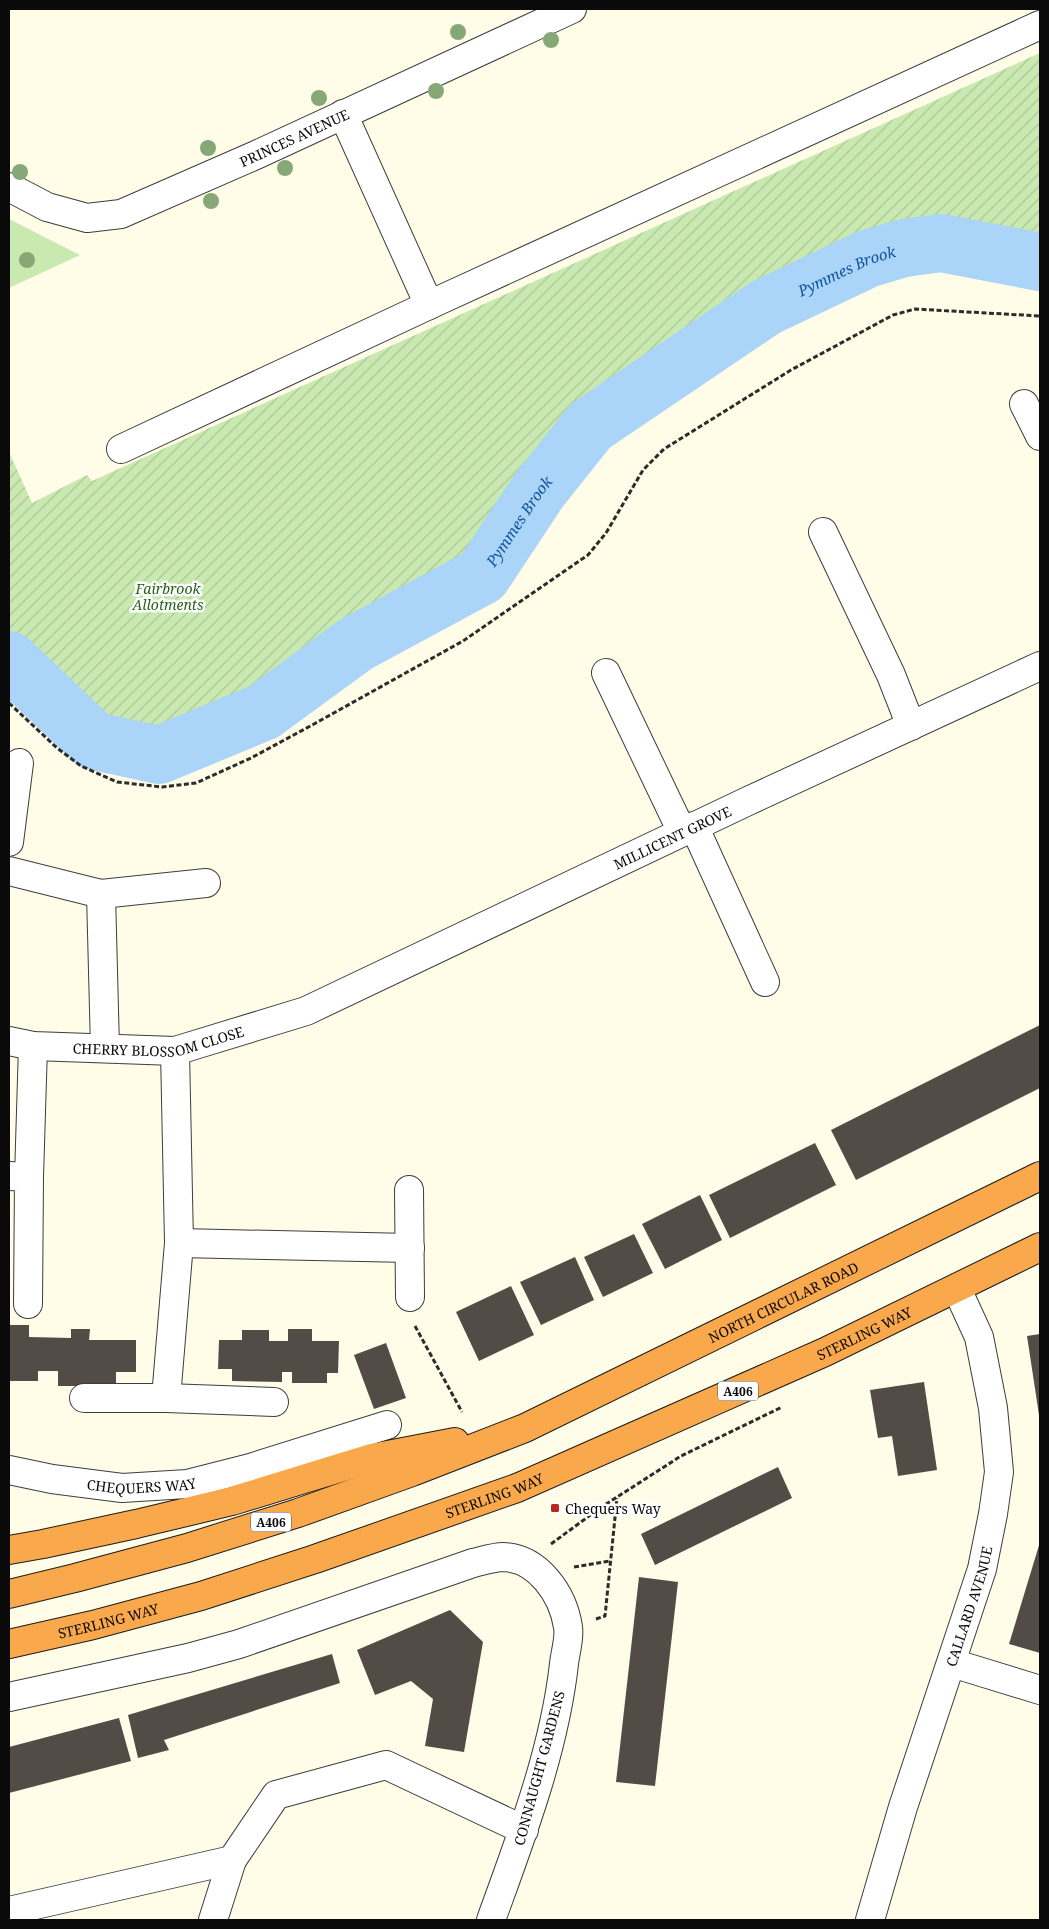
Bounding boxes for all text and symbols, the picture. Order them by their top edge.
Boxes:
street label: PRINCES AVENUE [236,104,352,171]
water label: Pymmes Brook [794,241,898,301]
water label: Pymmes Brook [481,471,557,571]
park label: Fairbrook Allotments [131,579,204,614]
street label: MILLICENT GROVE [610,801,734,873]
street label: CHERRY BLOSSOM CLOSE [72,1021,246,1060]
street label: NORTH CIRCULAR ROAD [705,1257,861,1347]
street label: STERLING WAY [814,1302,915,1364]
road number: A406 [718,1382,758,1400]
street label: STERLING WAY [443,1468,546,1522]
street label: CHEQUERS WAY [86,1472,198,1498]
place label: Chequers Way [565,1499,661,1518]
marker: Chequers Way [549,1502,561,1514]
road number: A406 [251,1512,291,1531]
street label: CALLARD AVENUE [941,1544,996,1669]
street label: STERLING WAY [56,1598,161,1642]
street label: CONNAUGHT GARDENS [509,1688,569,1848]

